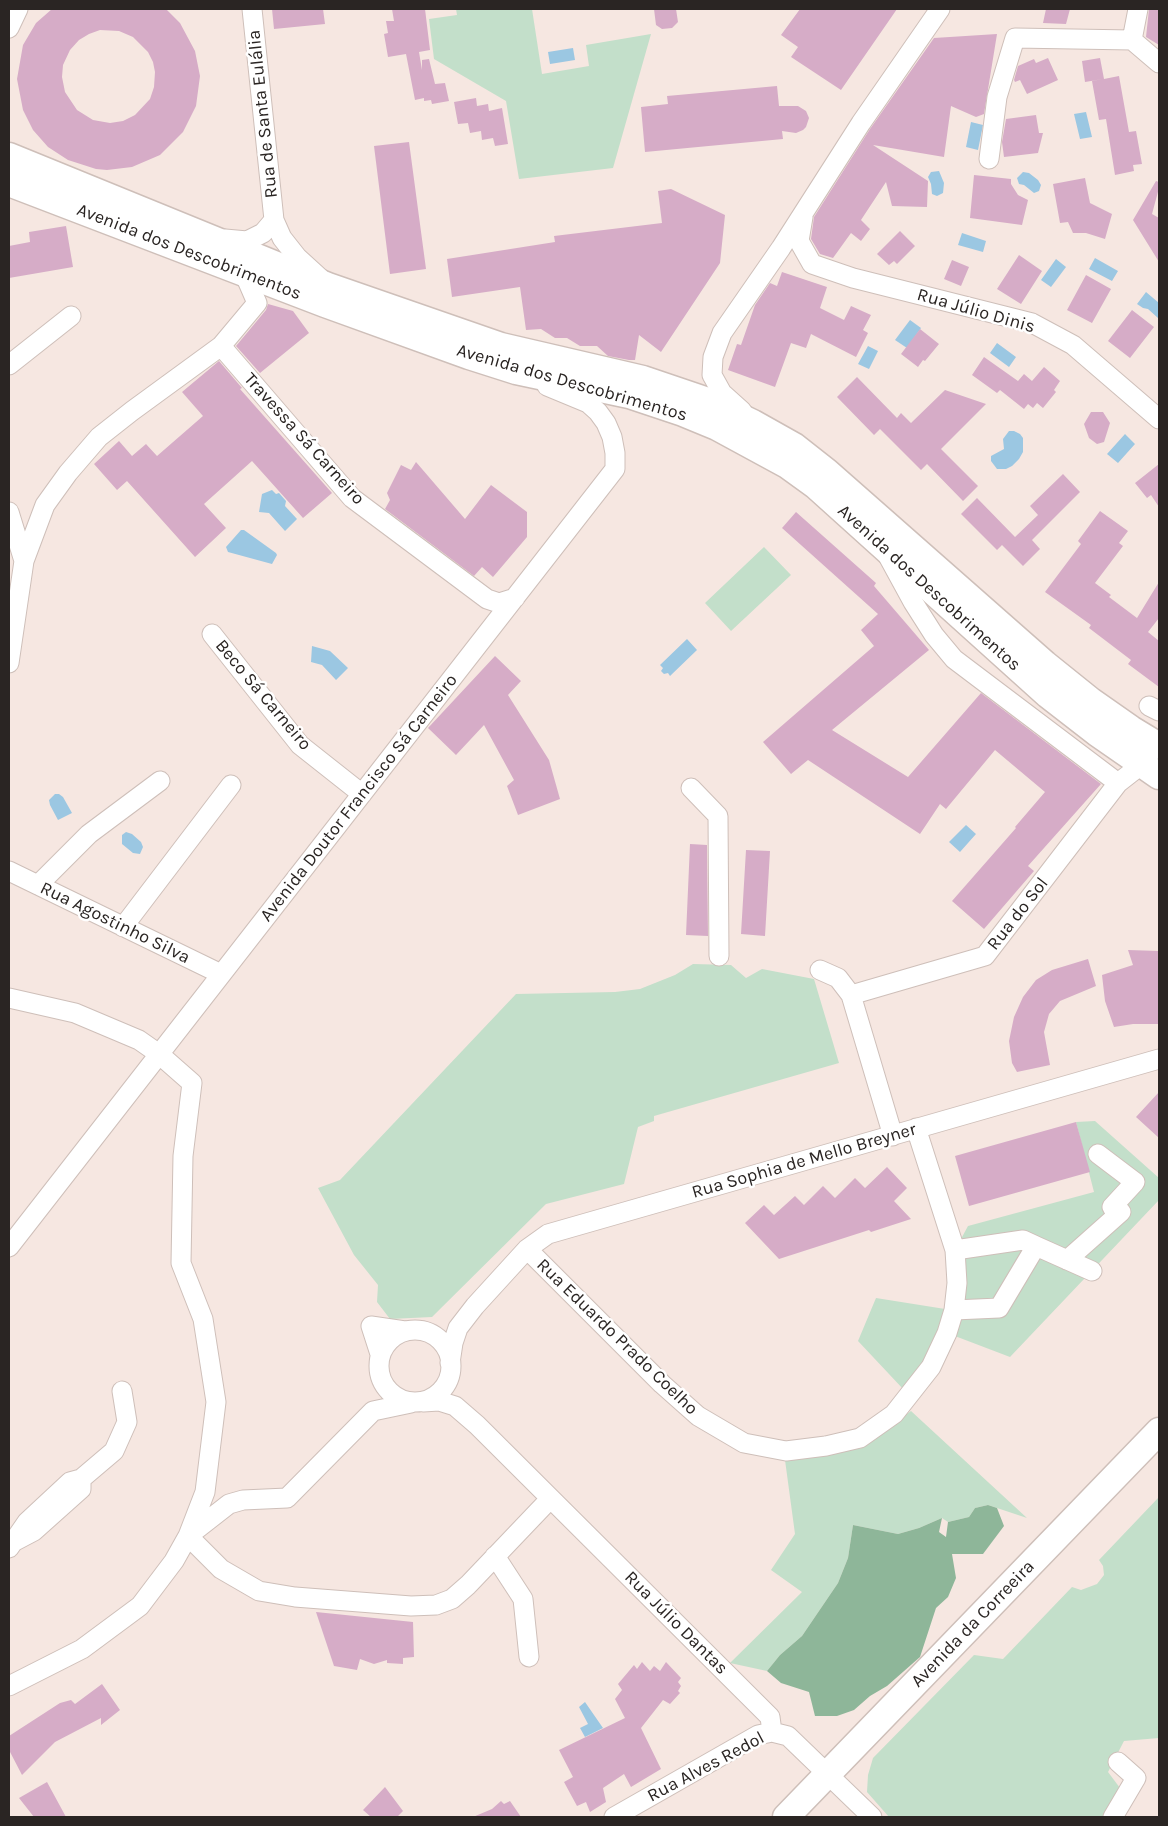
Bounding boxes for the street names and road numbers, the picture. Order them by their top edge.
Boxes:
street label: Rua de Santa Eulália [243,29,283,199]
street label: Avenida dos Descobrimentos [74,199,304,305]
street label: Rua Júlio Dinis [915,284,1037,338]
street label: Avenida dos Descobrimentos [454,340,690,426]
street label: Travessa Sá Carneiro [239,369,369,509]
street label: Avenida dos Descobrimentos [833,500,1025,676]
street label: Beco Sá Carneiro [210,635,316,755]
street label: Avenida Doutor Francisco Sá Carneiro [256,670,462,926]
street label: Rua do Sol [983,873,1053,955]
street label: Rua Agostinho Silva [37,877,193,969]
street label: Rua Sophia de Mello Breyner [689,1119,919,1203]
street label: Rua Eduardo Prado Coelho [532,1254,702,1420]
street label: Avenida da Correeira [907,1556,1039,1692]
street label: Rua Júlio Dantas [620,1567,732,1679]
street label: Rua Alves Redol [644,1727,768,1807]

